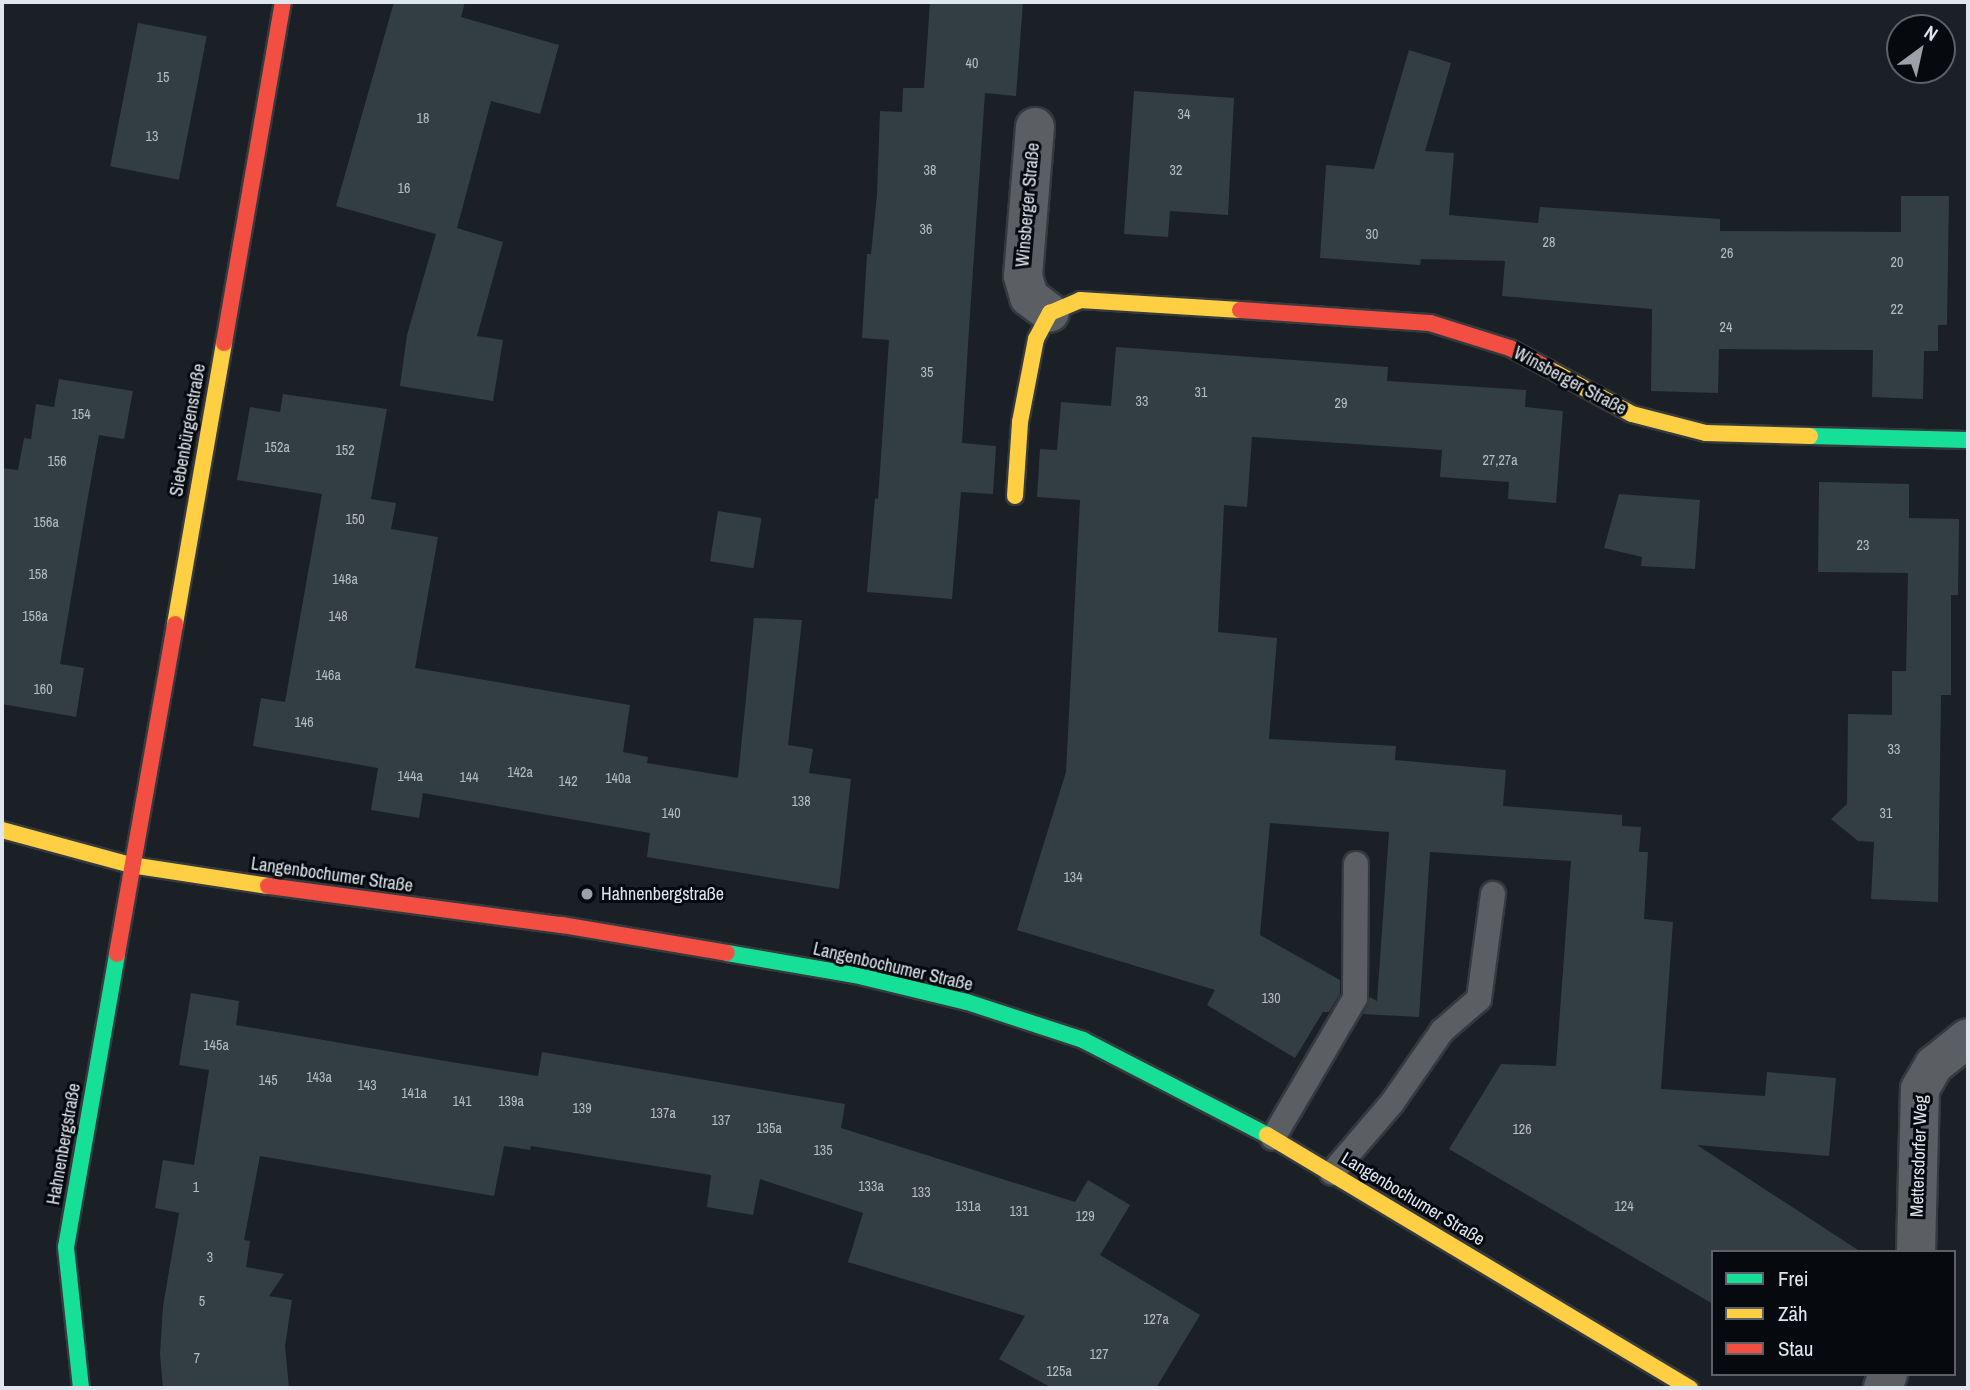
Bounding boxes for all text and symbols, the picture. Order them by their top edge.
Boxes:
north arrow [1886,14,1956,84]
text: N [1920,19,1943,47]
house number: 40 [966,55,978,71]
house number: 15 [157,69,169,85]
house number: 34 [1178,106,1190,122]
house number: 18 [417,110,429,126]
house number: 13 [146,128,158,144]
street label: Winsberger Straße [1012,142,1044,268]
house number: 38 [924,162,936,178]
house number: 32 [1170,162,1182,178]
house number: 16 [398,180,410,196]
house number: 36 [920,221,932,237]
house number: 30 [1366,226,1378,242]
house number: 28 [1543,234,1555,250]
house number: 26 [1721,245,1733,261]
house number: 20 [1891,254,1903,270]
house number: 22 [1891,301,1903,317]
house number: 24 [1720,319,1732,335]
street label: Winsberger Straße [1510,342,1630,420]
street label: Siebenbürgenstraße [166,362,210,498]
house number: 35 [921,364,933,380]
house number: 31 [1195,384,1207,400]
house number: 33 [1136,393,1148,409]
house number: 29 [1335,395,1347,411]
house number: 154 [71,406,91,422]
house number: 152a [264,439,290,455]
house number: 152 [335,442,355,458]
house number: 27,27a [1482,452,1518,468]
house number: 156 [47,453,67,469]
house number: 150 [345,511,365,527]
house number: 156a [33,514,59,530]
house number: 23 [1857,537,1869,553]
house number: 158 [28,566,48,582]
house number: 148a [332,571,358,587]
house number: 158a [22,608,48,624]
house number: 148 [328,608,348,624]
house number: 146a [315,667,341,683]
house number: 160 [33,681,53,697]
house number: 146 [294,714,314,730]
house number: 33 [1888,741,1900,757]
house number: 142a [507,764,533,780]
house number: 144a [397,768,423,784]
house number: 144 [459,769,479,785]
house number: 140a [605,770,631,786]
house number: 142 [558,773,578,789]
house number: 138 [791,793,811,809]
house number: 140 [661,805,681,821]
house number: 31 [1880,805,1892,821]
street label: Langenbochumer Straße [250,853,414,897]
house number: 134 [1063,869,1083,885]
place label: Hahnenbergstraße [601,883,724,905]
marker: Hahnenbergstraße [579,886,595,902]
street label: Langenbochumer Straße [811,938,975,996]
house number: 130 [1261,990,1281,1006]
house number: 145a [203,1037,229,1053]
house number: 143a [306,1069,332,1085]
house number: 145 [258,1072,278,1088]
house number: 143 [357,1077,377,1093]
street label: Hahnenbergstraße [43,1082,85,1206]
house number: 141a [401,1085,427,1101]
house number: 141 [452,1093,472,1109]
house number: 139a [498,1093,524,1109]
street label: Mettersdorfer Weg [1906,1095,1932,1217]
house number: 139 [572,1100,592,1116]
house number: 137a [650,1105,676,1121]
house number: 137 [711,1112,731,1128]
house number: 135a [756,1120,782,1136]
house number: 126 [1512,1121,1532,1137]
house number: 135 [813,1142,833,1158]
street label: Langenbochumer Straße [1337,1148,1489,1250]
house number: 133a [858,1178,884,1194]
house number: 1 [193,1179,199,1195]
house number: 133 [911,1184,931,1200]
house number: 131a [955,1198,981,1214]
house number: 124 [1614,1198,1634,1214]
house number: 131 [1009,1203,1029,1219]
house number: 129 [1075,1208,1095,1224]
house number: 3 [207,1249,213,1265]
legend [1711,1250,1956,1376]
text: Frei [1778,1264,1809,1293]
house number: 5 [199,1293,205,1309]
text: Zäh [1778,1299,1808,1328]
house number: 127a [1143,1311,1169,1327]
text: Stau [1778,1334,1813,1363]
house number: 127 [1089,1346,1109,1362]
house number: 7 [194,1350,200,1366]
house number: 125a [1046,1363,1072,1379]

